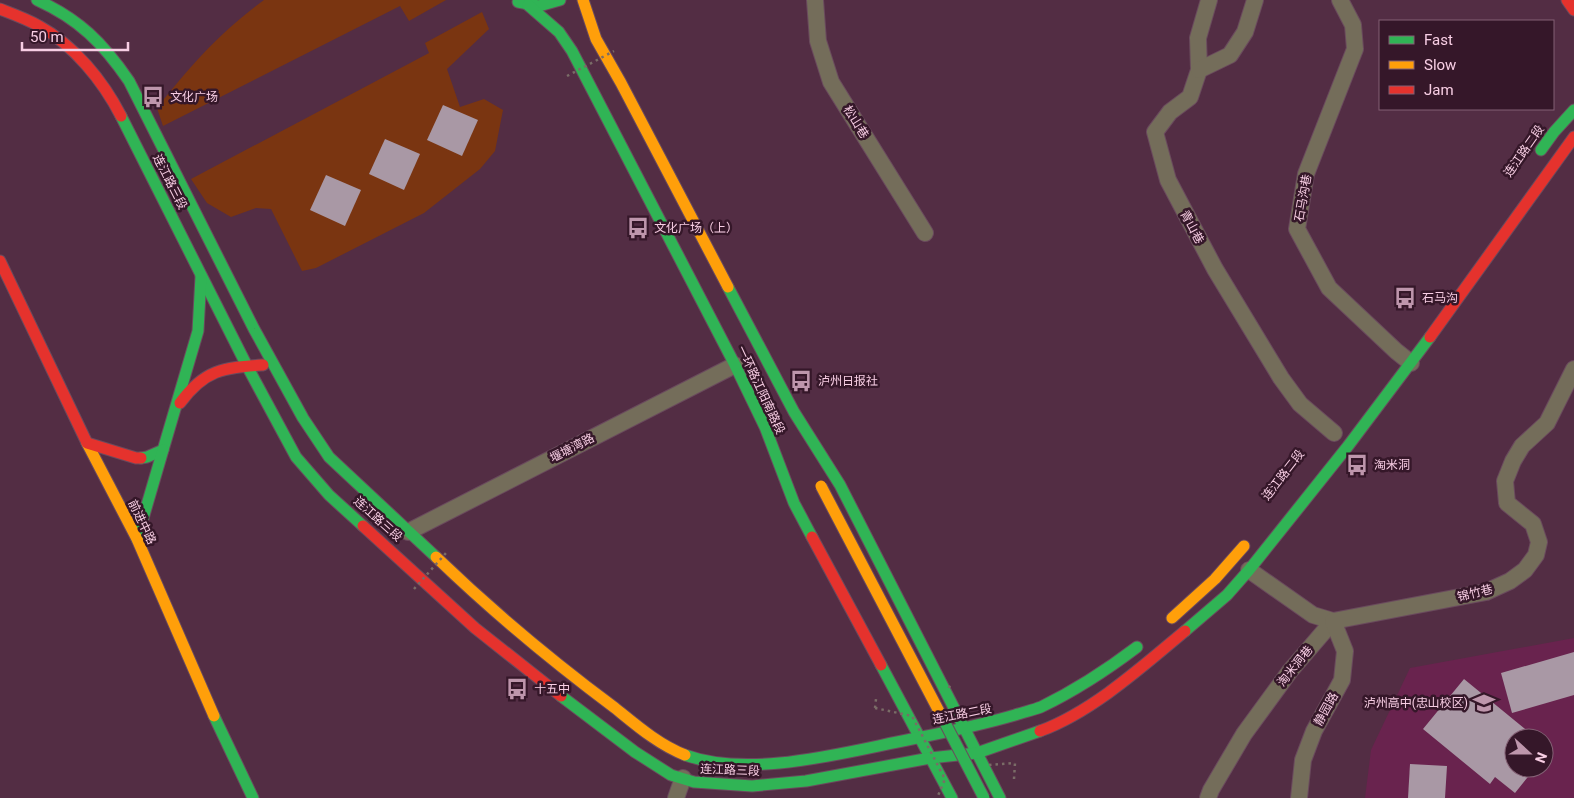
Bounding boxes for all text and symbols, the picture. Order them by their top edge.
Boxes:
scale bar [22,20,129,52]
legend [1379,20,1554,110]
text: 50 m [30,28,64,46]
text: Fast [1424,31,1453,49]
text: Slow [1424,56,1456,74]
text: Jam [1424,81,1454,99]
bus stop icon: 文化广场 [140,84,166,110]
place label: 文化广场 [170,90,218,104]
street label: 松山巷 [841,103,871,141]
street label: 连江路二段 [1501,122,1547,180]
street label: 连江路三段 [150,152,190,212]
street label: 石马沟巷 [1292,173,1314,223]
street label: 青山巷 [1177,208,1207,246]
bus stop icon: 文化广场（上） [625,215,651,241]
place label: 文化广场（上） [654,221,738,235]
bus stop icon: 石马沟 [1392,285,1418,311]
place label: 石马沟 [1422,291,1458,305]
street label: 一环路江阳南路段 [734,344,788,436]
bus stop icon: 泸州日报社 [788,368,814,394]
place label: 泸州日报社 [818,374,878,388]
street label: 堰塘湾路 [547,431,597,465]
street label: 连江路二段 [1259,447,1307,503]
bus stop icon: 淘米洞 [1344,452,1370,478]
place label: 淘米洞 [1374,458,1410,472]
street label: 连江路三段 [351,494,405,544]
street label: 前进中路 [125,497,159,547]
street label: 锦竹巷 [1456,582,1494,604]
street label: 淘米洞巷 [1274,643,1316,689]
bus stop icon: 十五中 [504,676,530,702]
place label: 十五中 [534,682,570,696]
street label: 静园路 [1311,690,1341,728]
school or university icon: 泸州高中(忠山校区) [1471,690,1497,716]
place label: 泸州高中(忠山校区) [1364,696,1468,710]
street label: 连江路二段 [931,701,993,727]
north arrow [1504,728,1554,778]
text: N [1532,750,1550,765]
street label: 连江路三段 [700,762,760,778]

